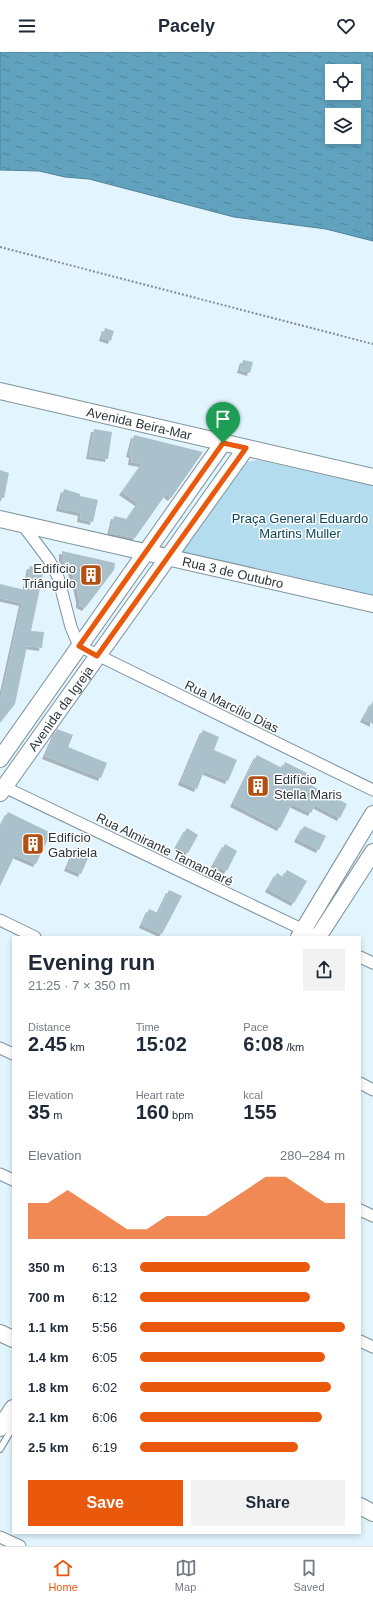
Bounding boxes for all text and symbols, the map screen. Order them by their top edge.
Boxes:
icon: menu [16,15,38,37]
icon: heart [335,15,357,37]
text: Pacely [158,16,215,36]
map controls [325,64,361,144]
button: locate [325,64,361,100]
button: layers [325,108,361,144]
pin [206,402,240,443]
street label: Avenida Beira-Mar [85,404,194,443]
icon: arrive [212,408,234,430]
park label: Praça General Eduardo Martins Muller [232,511,368,541]
street label: Rua 3 de Outubro [181,554,285,591]
place label: Edifício Triângulo [22,561,76,591]
building icon: Edifício Triângulo [78,562,104,588]
street label: Avenida da Igreja [25,662,97,754]
street label: Rua Marcílio Dias [182,677,282,736]
place label: Edifício Stella Maris [274,772,342,802]
building icon: Edifício Stella Maris [245,773,271,799]
street label: Rua Almirante Tamandaré [94,810,236,889]
place label: Edifício Gabriela [48,830,98,860]
building icon: Edifício Gabriela [20,831,46,857]
button: share [303,949,345,991]
text: Evening run [28,950,155,975]
text: 21:25 · 7 × 350 m [28,978,130,993]
text: Distance [28,1021,71,1033]
text: Time [136,1021,160,1033]
text: Pace [243,1021,268,1033]
text: 2.45 [28,1033,67,1055]
text: 15:02 [136,1033,187,1055]
text: 6:08 [243,1033,283,1055]
text: km [67,1041,85,1053]
text: /km [283,1041,304,1053]
text: Elevation [28,1089,73,1101]
text: Heart rate [136,1089,185,1101]
text: kcal [243,1089,263,1101]
text: 35 [28,1101,50,1123]
text: 160 [136,1101,169,1123]
text: 155 [243,1101,277,1123]
text: m [50,1109,62,1121]
text: bpm [169,1109,194,1121]
text: Elevation [28,1148,81,1163]
text: 280–284 m [280,1148,345,1163]
text: 350 m [28,1260,65,1275]
text: 6:13 [92,1260,117,1275]
text: 700 m [28,1290,65,1305]
text: 6:12 [92,1290,117,1305]
text: 1.1 km [28,1320,68,1335]
text: 5:56 [92,1320,117,1335]
text: 1.4 km [28,1350,68,1365]
text: 6:05 [92,1350,117,1365]
text: 1.8 km [28,1380,68,1395]
text: 6:02 [92,1380,117,1395]
text: 2.1 km [28,1410,68,1425]
text: 6:06 [92,1410,117,1425]
text: 2.5 km [28,1440,68,1455]
text: 6:19 [92,1440,117,1455]
button: Save [28,1480,183,1526]
button: Share [191,1480,345,1526]
tab: Home [48,1557,78,1593]
tab: Map [175,1557,197,1593]
tab: Saved [293,1557,325,1593]

